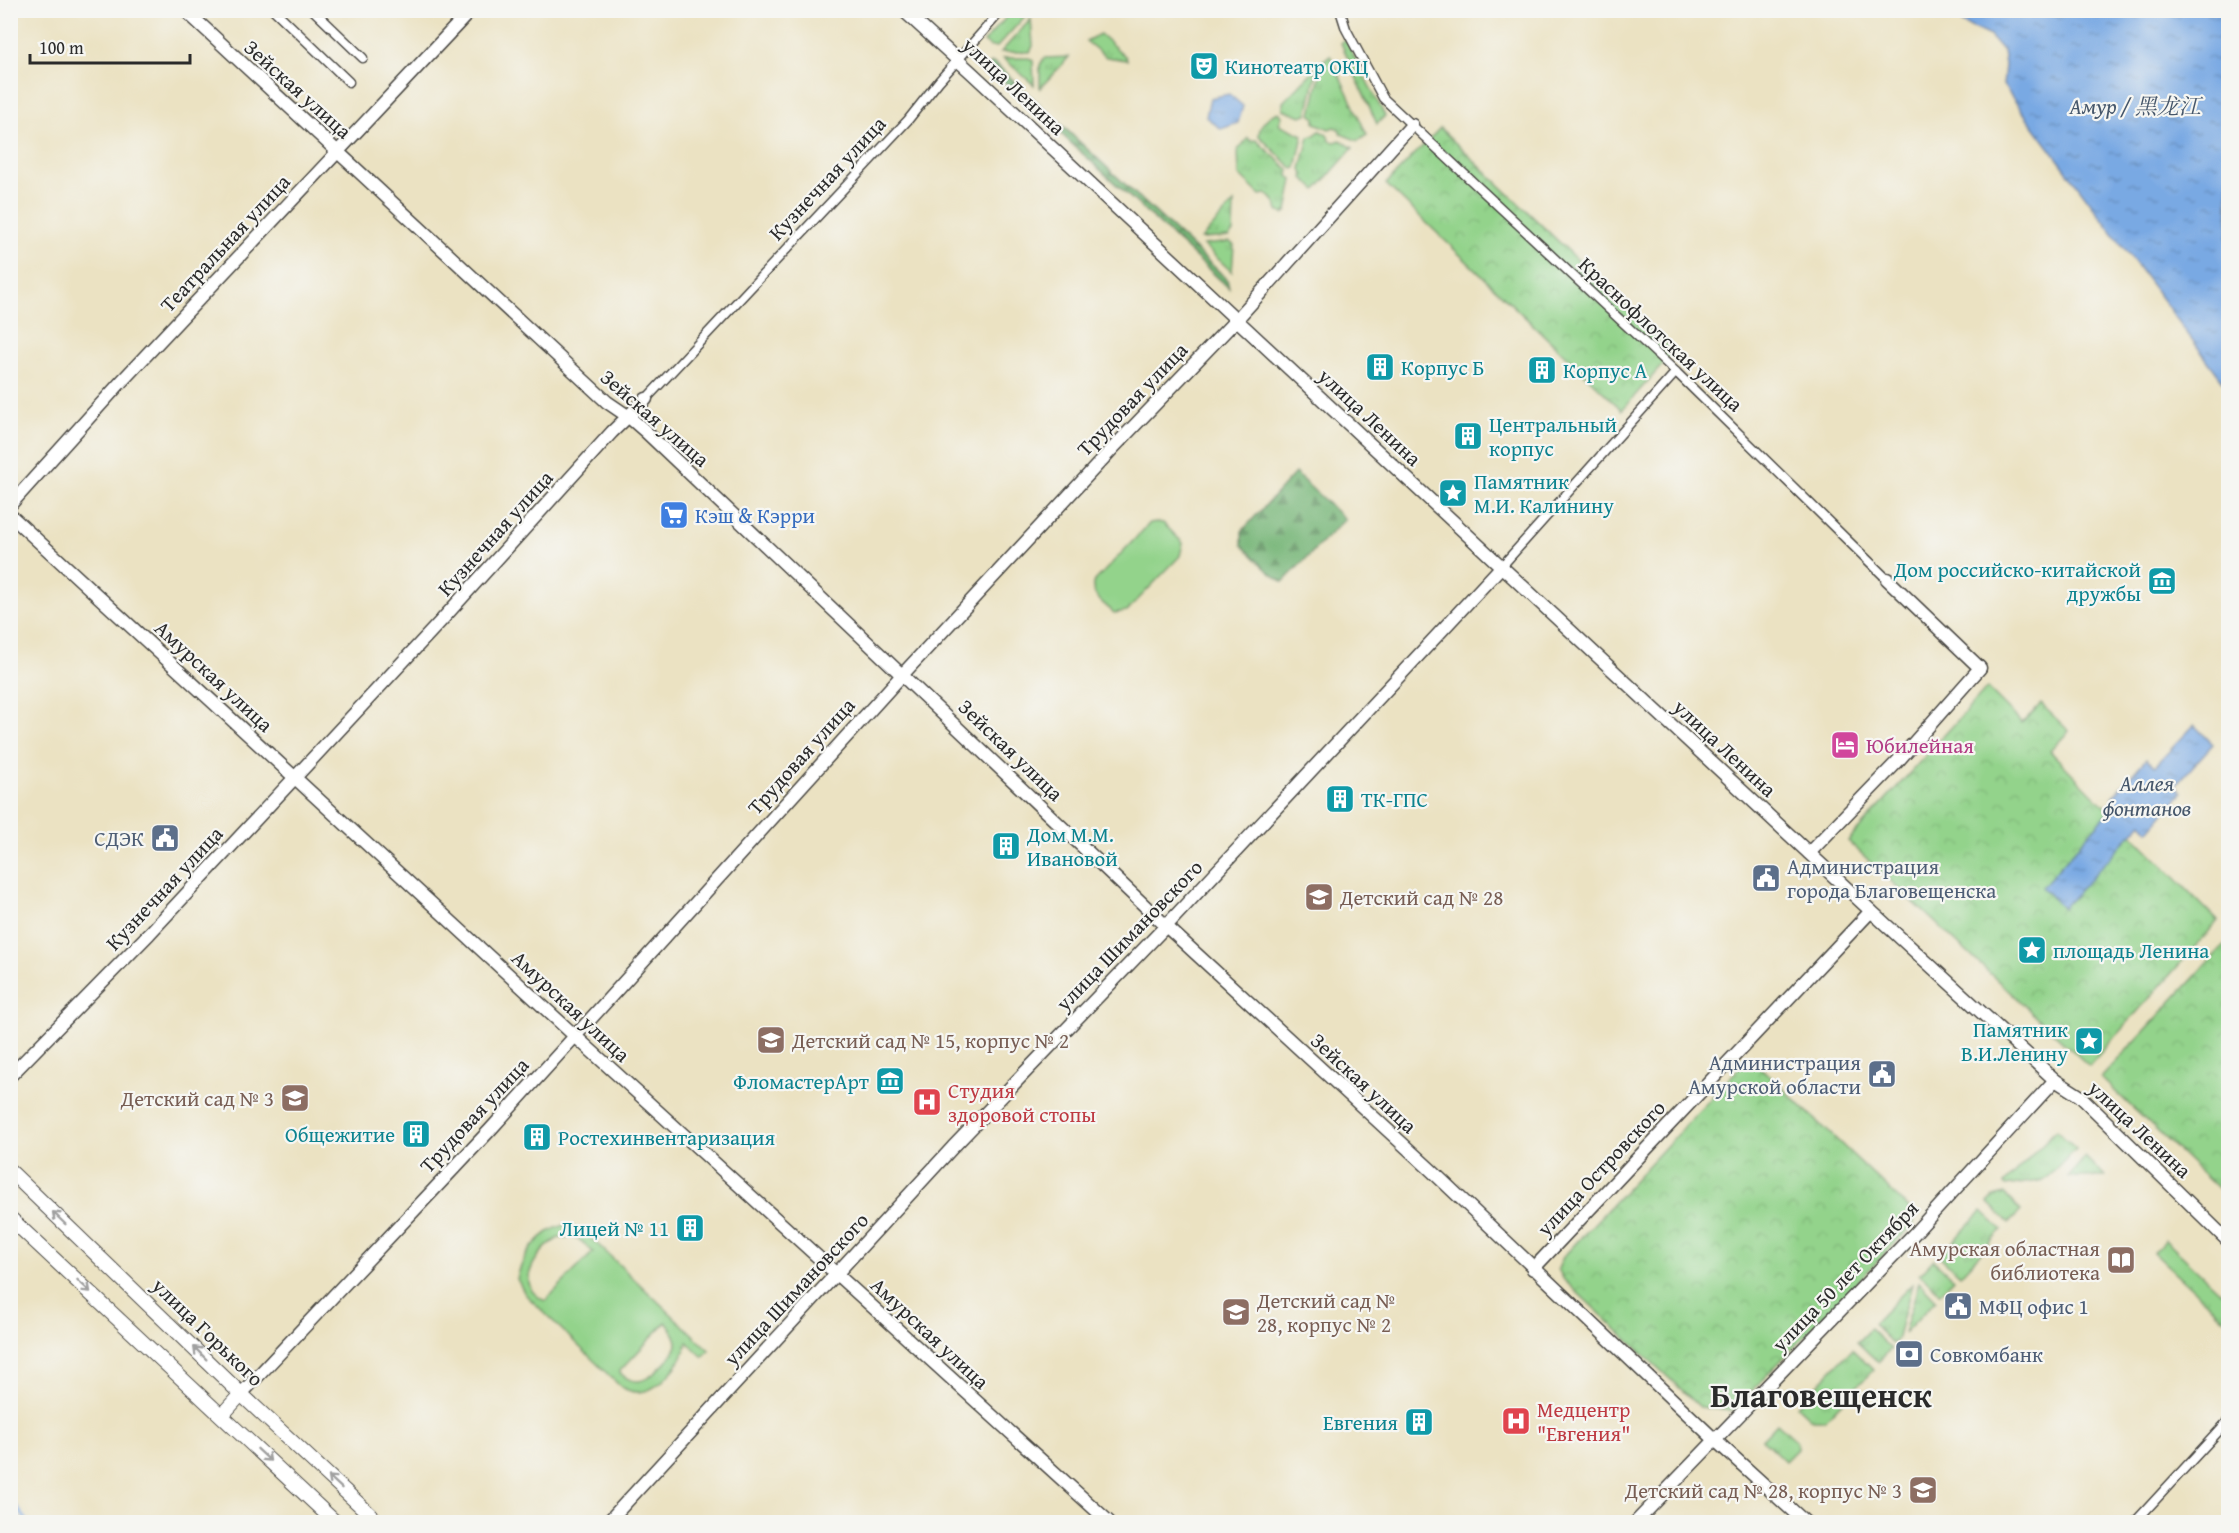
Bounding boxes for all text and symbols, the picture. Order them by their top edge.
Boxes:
scale bar [30,27,190,65]
street label: улица Ленина [955,29,1073,142]
street label: Зейская улица [237,32,359,146]
text: 100 m [39,34,84,61]
theatre icon: Кинотеатр ОКЦ [1188,50,1220,82]
place label: Кинотеатр ОКЦ [1225,51,1369,82]
water label: Амур / 黑龙江 [2068,90,2204,122]
street label: Кузнечная улица [761,109,893,247]
street label: Театральная улица [153,167,297,319]
street label: Краснофлотская улица [1572,249,1750,419]
street label: Трудовая улица [1069,335,1195,463]
building icon: Корпус Б [1364,351,1396,383]
place label: Корпус Б [1401,352,1484,383]
building icon: Корпус А [1526,354,1558,386]
place label: Корпус А [1563,355,1647,386]
street label: улица Ленина [1311,360,1429,473]
street label: Зейская улица [594,362,716,474]
place label: Центральный корпус [1489,409,1617,464]
building icon: Центральный корпус [1452,420,1484,452]
street label: Кузнечная улица [430,463,560,603]
place label: Памятник М.И. Калинину [1474,466,1614,521]
place icon: Памятник М.И. Калинину [1437,477,1469,509]
supermarket icon: Кэш & Кэрри [658,499,690,531]
place label: Кэш & Кэрри [695,500,815,531]
place label: Дом российско-китайской дружбы [1893,554,2141,609]
museum icon: Дом российско-китайской дружбы [2146,565,2178,597]
street label: Амурская улица [148,613,280,739]
street label: Трудовая улица [740,691,862,821]
street label: улица Ленина [1666,691,1784,804]
street label: Зейская улица [952,692,1070,808]
hotel icon: Юбилейная [1829,729,1861,761]
place label: Юбилейная [1866,730,1974,761]
water label: Аллея фонтанов [2102,767,2191,824]
building icon: ТК-ГПС [1324,783,1356,815]
place label: ТК-ГПС [1361,784,1428,815]
street label: Кузнечная улица [98,819,230,957]
place label: Дом М.М. Ивановой [1026,819,1118,874]
public building icon: СДЭК [149,822,181,854]
place label: СДЭК [94,823,144,854]
building icon: Дом М.М. Ивановой [990,830,1022,862]
place label: Администрация города Благовещенска [1787,851,1996,906]
street label: улица Шимановского [1048,852,1210,1018]
public building icon: Администрация города Благовещенска [1750,862,1782,894]
school or university icon: Детский сад № 28 [1303,881,1335,913]
place label: Детский сад № 28 [1339,882,1503,913]
place icon: площадь Ленина [2016,934,2048,966]
place label: площадь Ленина [2053,935,2209,966]
street label: Амурская улица [505,943,637,1069]
place label: Памятник В.И.Ленину [1961,1014,2068,1069]
school or university icon: Детский сад № 15, корпус № 2 [755,1024,787,1056]
place label: Детский сад № 15, корпус № 2 [791,1025,1069,1056]
street label: Зейская улица [1304,1025,1424,1141]
place icon: Памятник В.И.Ленину [2073,1025,2105,1057]
place label: Администрация Амурской области [1688,1047,1861,1102]
street label: Трудовая улица [412,1050,536,1180]
public building icon: Администрация Амурской области [1866,1058,1898,1090]
museum icon: ФломастерАрт [874,1065,906,1097]
place label: ФломастерАрт [733,1066,869,1097]
street label: улица Ленина [2081,1072,2199,1185]
place label: Студия здоровой стопы [948,1075,1096,1130]
school or university icon: Детский сад № 3 [279,1082,311,1114]
place label: Детский сад № 3 [120,1083,274,1114]
hospital icon: Студия здоровой стопы [911,1086,943,1118]
street label: улица Островского [1529,1093,1672,1244]
building icon: Общежитие [400,1118,432,1150]
place label: Общежитие [285,1119,395,1150]
building icon: Ростехинвентаризация [521,1121,553,1153]
place label: Ростехинвентаризация [558,1122,775,1153]
street label: улица 50 лет Октября [1764,1193,1926,1359]
street label: улица Шимановского [716,1205,876,1373]
one-way arrow [52,1211,67,1225]
building icon: Лицей № 11 [674,1212,706,1244]
place label: Лицей № 11 [560,1213,669,1244]
place label: Амурская областная библиотека [1909,1233,2100,1288]
library icon: Амурская областная библиотека [2105,1244,2137,1276]
street label: улица Горького [144,1270,271,1393]
street label: Амурская улица [864,1270,996,1396]
one-way arrow [76,1279,91,1293]
place label: Детский сад № 28, корпус № 2 [1256,1285,1396,1340]
public building icon: МФЦ офис 1 [1942,1290,1974,1322]
place label: МФЦ офис 1 [1979,1291,2089,1322]
school or university icon: Детский сад № 28, корпус № 2 [1220,1296,1252,1328]
bank icon: Совкомбанк [1893,1338,1925,1370]
place label: Совкомбанк [1930,1339,2043,1370]
one-way arrow [192,1346,207,1361]
district label: Благовещенск [1710,1371,1932,1419]
place label: Медцентр "Евгения" [1537,1394,1630,1449]
hospital icon: Медцентр "Евгения" [1500,1405,1532,1437]
building icon: Евгения [1403,1406,1435,1438]
place label: Евгения [1323,1407,1398,1438]
one-way arrow [257,1448,272,1463]
school or university icon: Детский сад № 28, корпус № 3 [1907,1474,1939,1506]
place label: Детский сад № 28, корпус № 3 [1624,1475,1902,1506]
one-way arrow [328,1476,343,1490]

